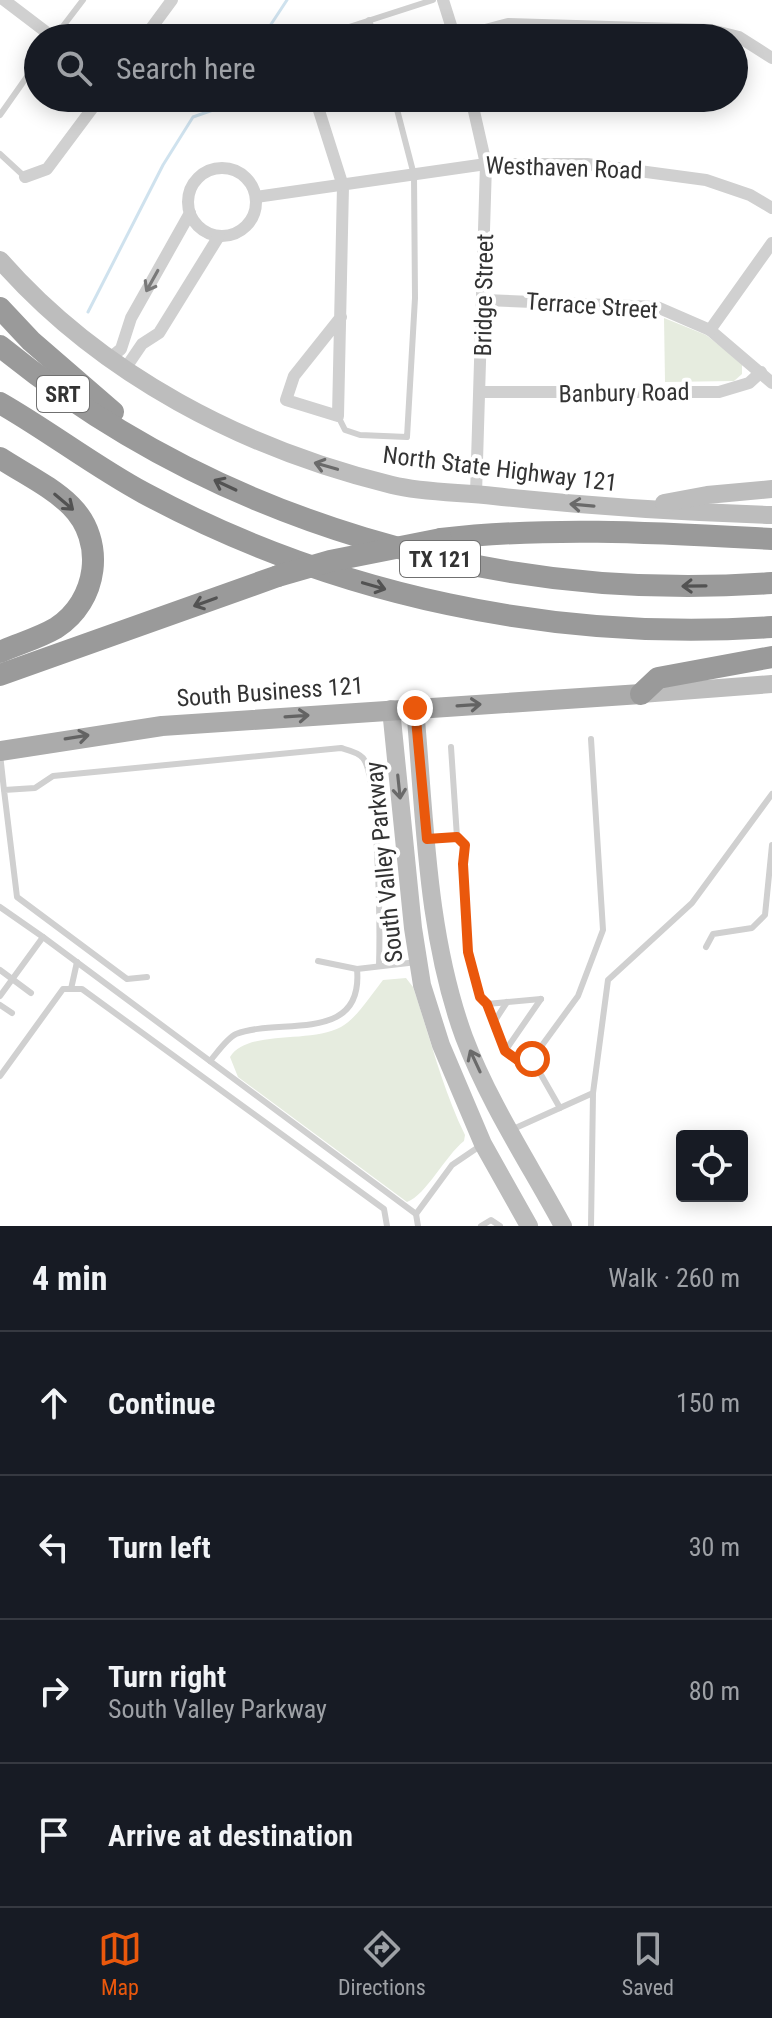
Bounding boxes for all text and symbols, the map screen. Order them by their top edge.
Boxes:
search box [24,24,748,112]
icon: search [52,46,96,90]
text: Search here [116,51,256,86]
street label: Westhaven Road [485,151,643,185]
street label: Bridge Street [469,233,499,357]
one-way arrow [143,269,159,292]
street label: Terrace Street [525,287,659,325]
road number: SRT [37,376,89,412]
street label: Banbury Road [558,378,690,408]
street label: North State Highway 121 [381,441,619,497]
one-way arrow [314,458,340,473]
one-way arrow [214,477,238,492]
one-way arrow [54,493,74,511]
one-way arrow [569,497,596,512]
road number: TX 121 [400,541,480,577]
one-way arrow [361,579,387,594]
one-way arrow [681,579,708,594]
one-way arrow [193,596,218,611]
street label: South Business 121 [176,672,364,712]
route end [397,690,433,726]
one-way arrow [455,697,482,712]
one-way arrow [283,708,310,723]
one-way arrow [64,729,89,744]
street label: South Valley Parkway [360,760,408,964]
one-way arrow [392,773,407,800]
route start [514,1041,550,1077]
one-way arrow [467,1050,482,1074]
map controls [676,1130,748,1202]
button: locate [676,1130,748,1202]
text: 4 min [32,1258,108,1298]
text: Walk · 260 m [608,1263,740,1293]
icon: ahead [32,1381,76,1425]
text: Continue [108,1386,215,1421]
text: 150 m [676,1388,740,1418]
icon: left [32,1525,76,1569]
text: Turn left [108,1530,211,1565]
text: 30 m [689,1532,740,1562]
text: Turn right [108,1659,226,1694]
icon: right [32,1669,76,1713]
text: 80 m [689,1676,740,1706]
text: South Valley Parkway [108,1694,327,1724]
icon: arrive [32,1813,76,1857]
text: Arrive at destination [108,1818,353,1853]
tab: Map [98,1927,142,2000]
tab: Directions [338,1927,426,2000]
tab: Saved [622,1927,674,2000]

